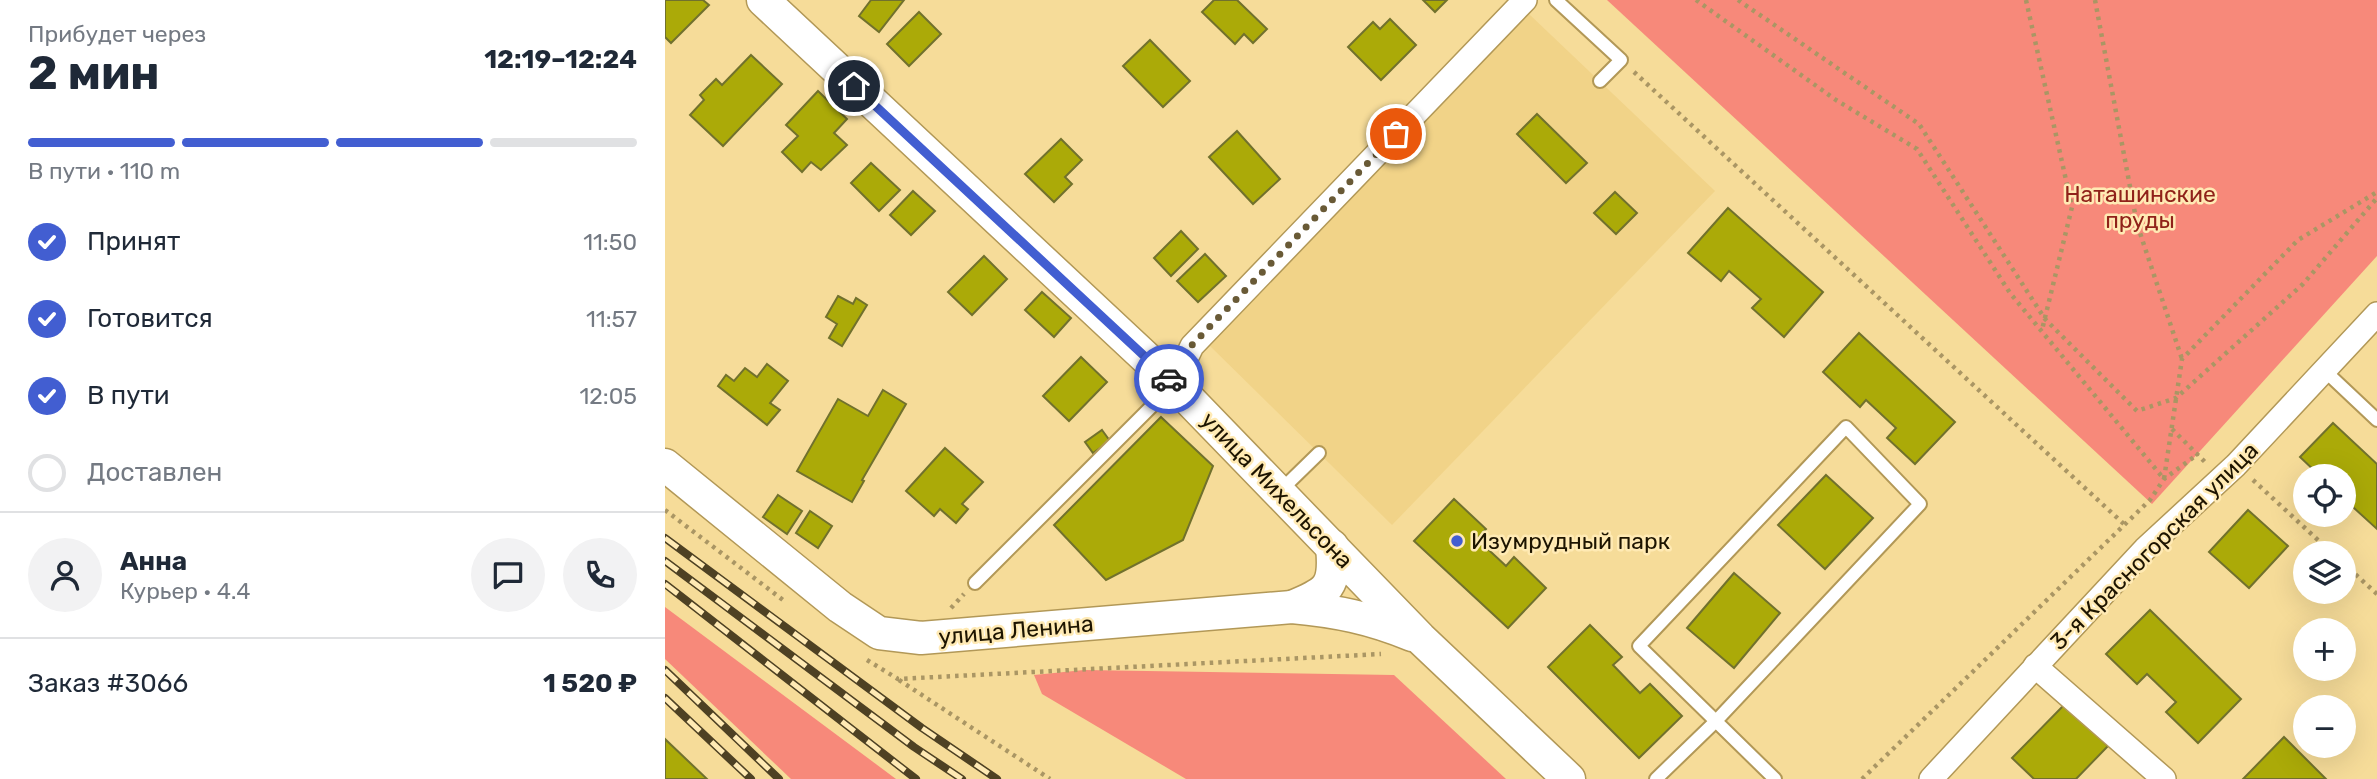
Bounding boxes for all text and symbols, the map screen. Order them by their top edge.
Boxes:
text: Прибудет через [28,20,206,48]
text: 12:19–12:24 [484,44,637,75]
text: 2 мин [28,46,160,101]
pin [824,56,884,116]
icon: home [835,67,873,105]
pin [1366,104,1426,164]
icon: bag [1377,115,1415,153]
text: В пути · 110 m [28,157,180,185]
park label: Наташинские пруды [2064,180,2216,234]
icon: check [28,223,66,261]
text: Принят [87,226,180,257]
text: 11:50 [583,228,637,256]
icon: check [28,300,66,338]
text: Готовится [87,303,213,334]
text: 11:57 [586,305,637,333]
courier [1134,344,1204,414]
icon: car [1150,360,1188,398]
icon: check [28,377,66,415]
text: В пути [87,380,170,411]
text: 12:05 [580,382,637,410]
street label: улица Михельсона [1195,406,1359,574]
street label: 3-я Красногорская улица [2044,436,2264,656]
text: Доставлен [87,457,222,488]
map controls [2293,464,2356,758]
button: locate [2293,464,2356,527]
place label: Изумрудный парк [1471,527,1670,555]
marker: Изумрудный парк [1449,533,1465,549]
button: person [28,538,102,612]
button: chat [471,538,545,612]
button: phone [563,538,637,612]
button: layers [2293,541,2356,604]
text: Анна [120,546,187,577]
text: Курьер · 4.4 [120,577,251,605]
street label: улица Ленина [937,609,1095,651]
button: + [2293,618,2356,681]
text: Заказ #3066 [28,668,188,699]
text: 1 520 ₽ [543,668,637,699]
button: − [2293,695,2356,758]

